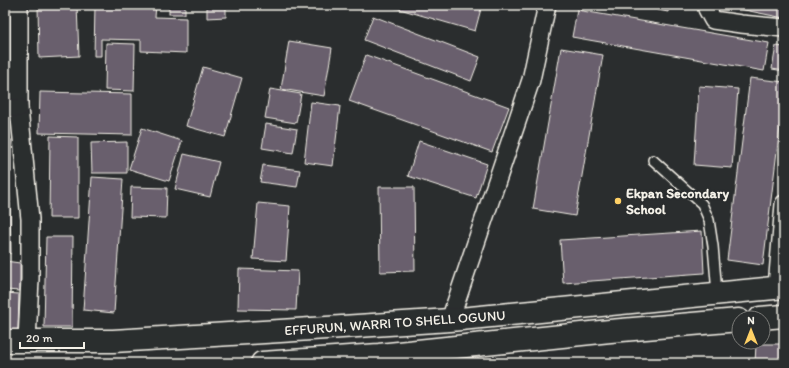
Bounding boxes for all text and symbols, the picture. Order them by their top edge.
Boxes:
place label: Ekpan Secondary School [626,185,729,218]
marker: Ekpan Secondary School [613,196,623,206]
street label: EFFURUN, WARRI TO SHELL OGUNU [284,307,506,339]
north arrow [731,310,771,350]
text: N [747,314,755,327]
scale bar [20,324,84,350]
text: 20 m [26,331,53,345]

